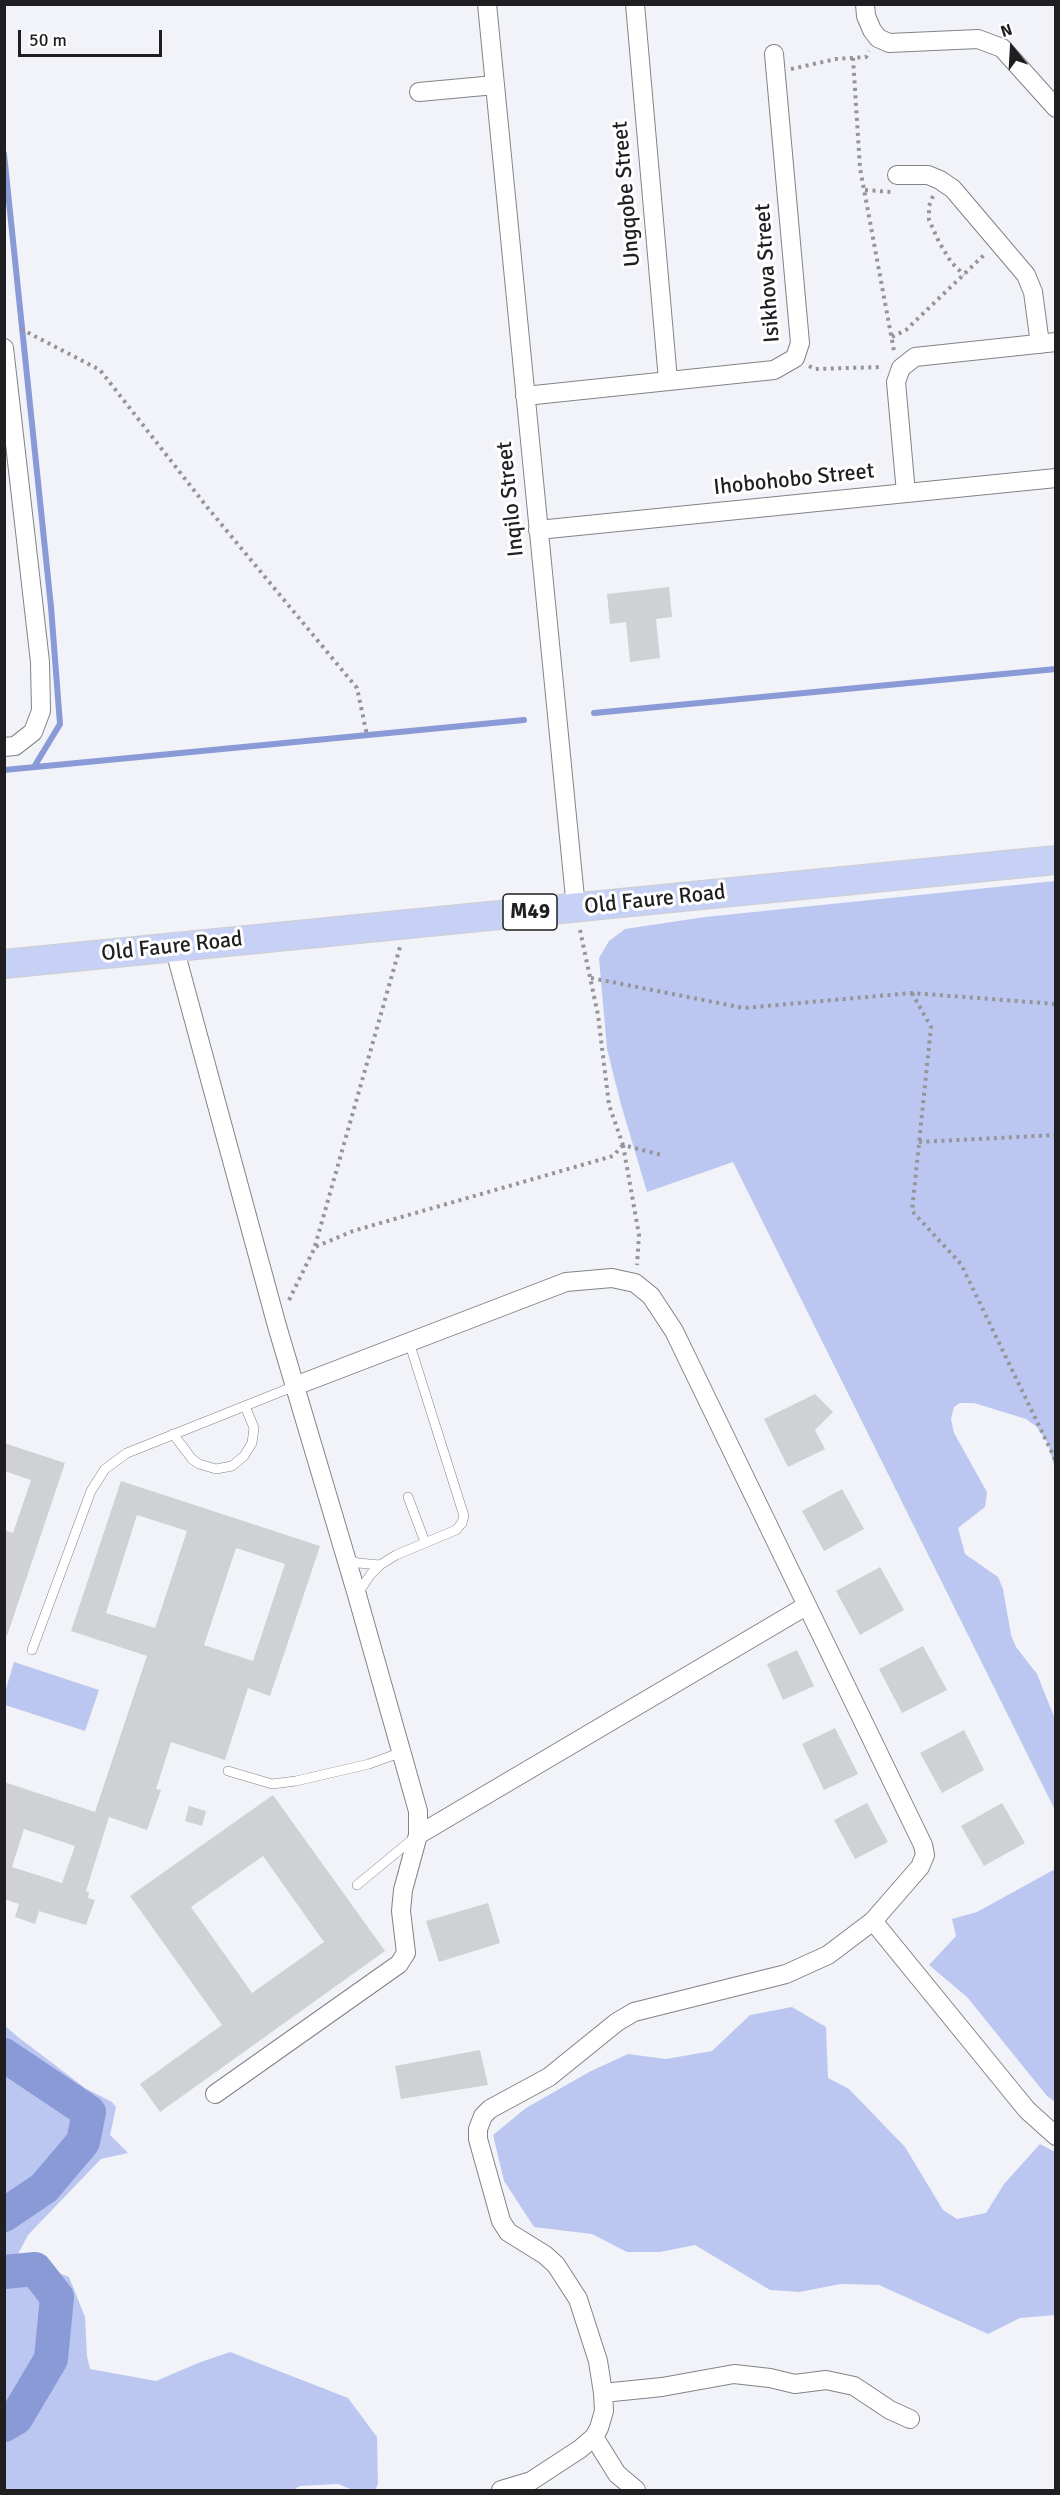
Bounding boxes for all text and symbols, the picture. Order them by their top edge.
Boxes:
scale bar [21,18,165,56]
north arrow [982,18,1042,78]
text: N [998,20,1015,42]
text: 50 m [29,29,67,51]
street label: Ungqobe Street [607,120,647,268]
street label: Isikhova Street [750,202,786,344]
street label: Inqilo Street [492,440,530,558]
street label: Ihobohobo Street [712,458,876,502]
street label: Old Faure Road [583,879,727,921]
road number: M49 [503,894,557,930]
street label: Old Faure Road [100,926,244,968]

